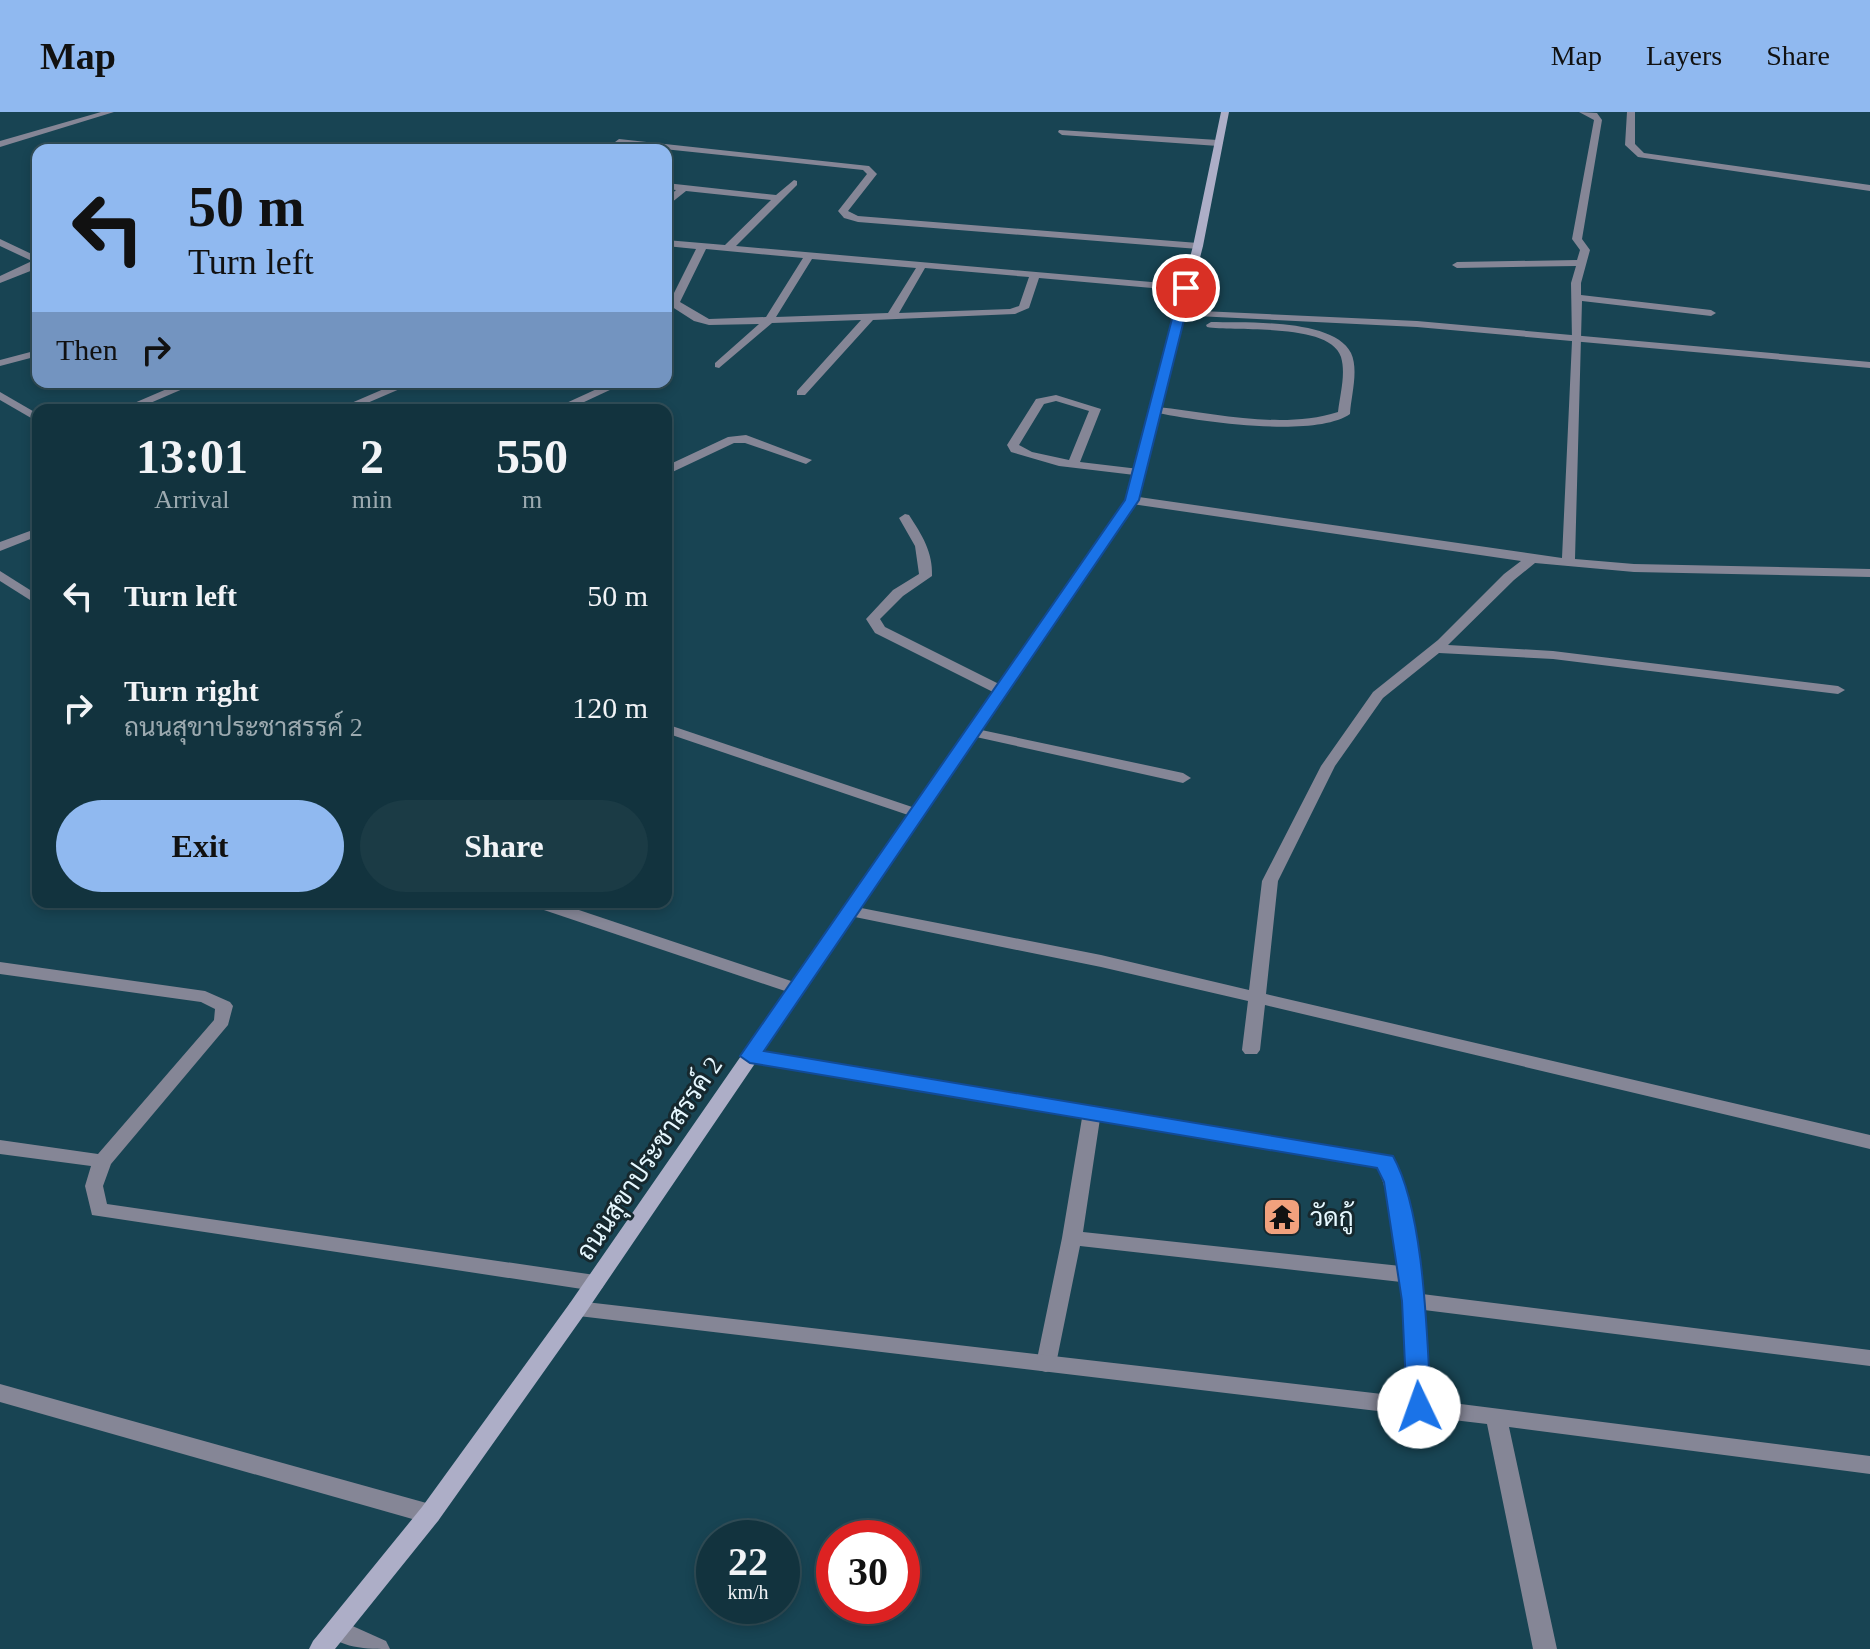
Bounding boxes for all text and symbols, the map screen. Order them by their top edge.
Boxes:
text: Map [40,35,116,77]
text: Map [1551,40,1602,71]
text: Layers [1646,40,1722,71]
text: Share [1766,40,1830,71]
icon: left [56,176,160,280]
text: 50 m [188,176,305,238]
text: Turn left [188,242,314,282]
pin [1152,254,1220,322]
icon: arrive [1164,266,1208,310]
icon: right [134,328,178,372]
text: Then [56,333,118,366]
text: 13:01 [136,430,248,483]
text: 2 [360,430,384,483]
text: 550 [496,430,568,483]
text: Arrival [154,485,229,514]
text: min [352,485,392,514]
text: m [522,485,542,514]
icon: left [56,574,100,618]
text: Turn left [124,579,237,612]
text: 50 m [587,579,648,612]
text: Turn right [124,674,259,707]
icon: right [56,686,100,730]
text: 120 m [572,691,648,724]
text: ถนนสุขาประชาสรรค์ 2 [124,713,363,742]
button: Exit [56,800,344,892]
button: Share [360,800,648,892]
street label: ถนนสุขาประชาสรรค์ 2 [568,1050,731,1267]
temple icon: วัดกู้ [1261,1196,1303,1238]
place label: วัดกู้ [1310,1201,1354,1235]
position arrow [1377,1365,1461,1449]
speed limit sign: 30 [816,1520,920,1624]
text: 22 [728,1539,768,1584]
text: km/h [727,1581,769,1603]

